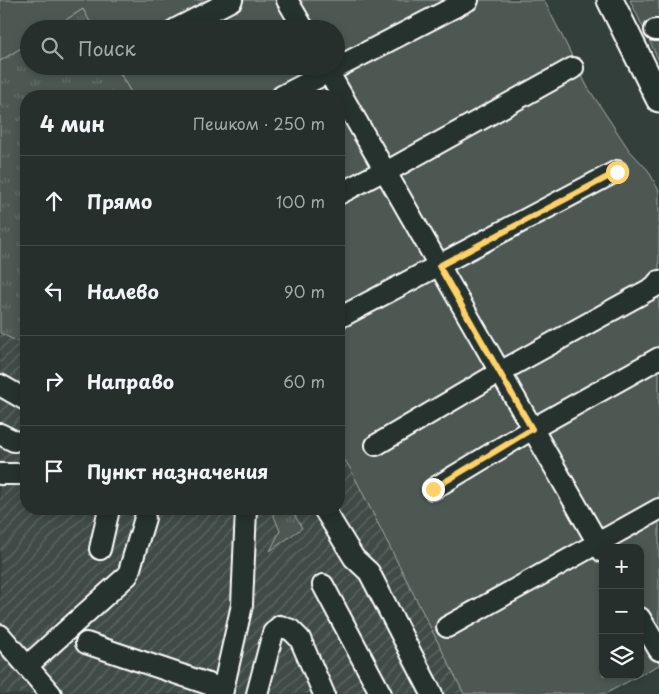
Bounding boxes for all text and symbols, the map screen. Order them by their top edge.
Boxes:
search box [20,20,345,75]
icon: search [38,34,66,62]
text: Поиск [78,34,136,62]
text: 4 мин [40,107,105,139]
text: Пешком · 250 m [193,111,325,135]
route start [606,161,629,184]
icon: ahead [40,187,68,215]
text: Прямо [87,187,152,215]
text: 100 m [276,189,325,213]
icon: left [40,277,68,305]
text: Налево [87,277,159,305]
text: 90 m [284,279,325,303]
icon: right [40,367,68,395]
text: Направо [87,367,174,395]
text: 60 m [283,369,325,393]
icon: arrive [40,457,68,485]
text: Пункт назначения [87,457,268,485]
route end [422,478,445,501]
map controls [599,544,644,679]
button: + [599,544,644,589]
button: − [599,589,644,634]
button: layers [599,634,644,679]

